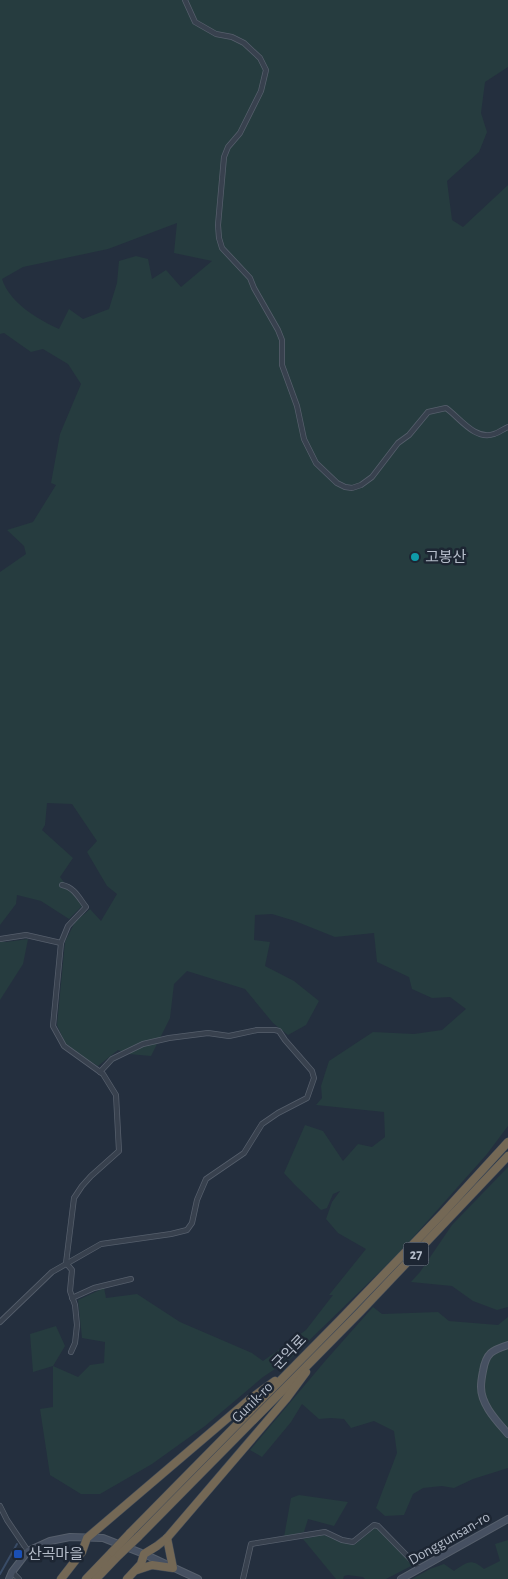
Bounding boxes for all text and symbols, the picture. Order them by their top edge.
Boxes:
place label: 고봉산 [425,549,467,565]
marker: 고봉산 [409,551,421,563]
road number: 27 [404,1242,428,1266]
street label: 군익로 [269,1332,309,1372]
street label: Gunik-ro [229,1379,276,1426]
street label: Donggunsan-ro [406,1509,493,1568]
place label: 산곡마을 [28,1546,83,1562]
marker: 산곡마을 [12,1548,24,1560]

